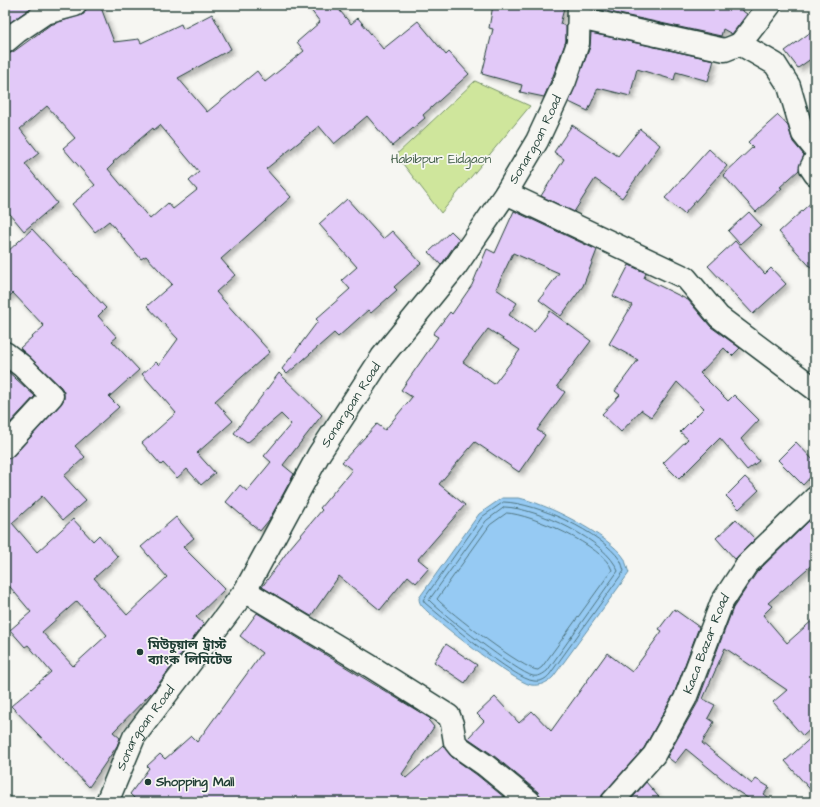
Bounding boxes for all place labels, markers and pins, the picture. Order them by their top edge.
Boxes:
place label: মিউচুয়াল ট্রাস্ট ব্যাংক লিমিটেড [147,636,233,669]
marker: মিউচুয়াল ট্রাস্ট ব্যাংক লিমিটেড [135,647,145,657]
place label: Shopping Mall [155,773,234,793]
marker: Shopping Mall [143,777,153,787]

